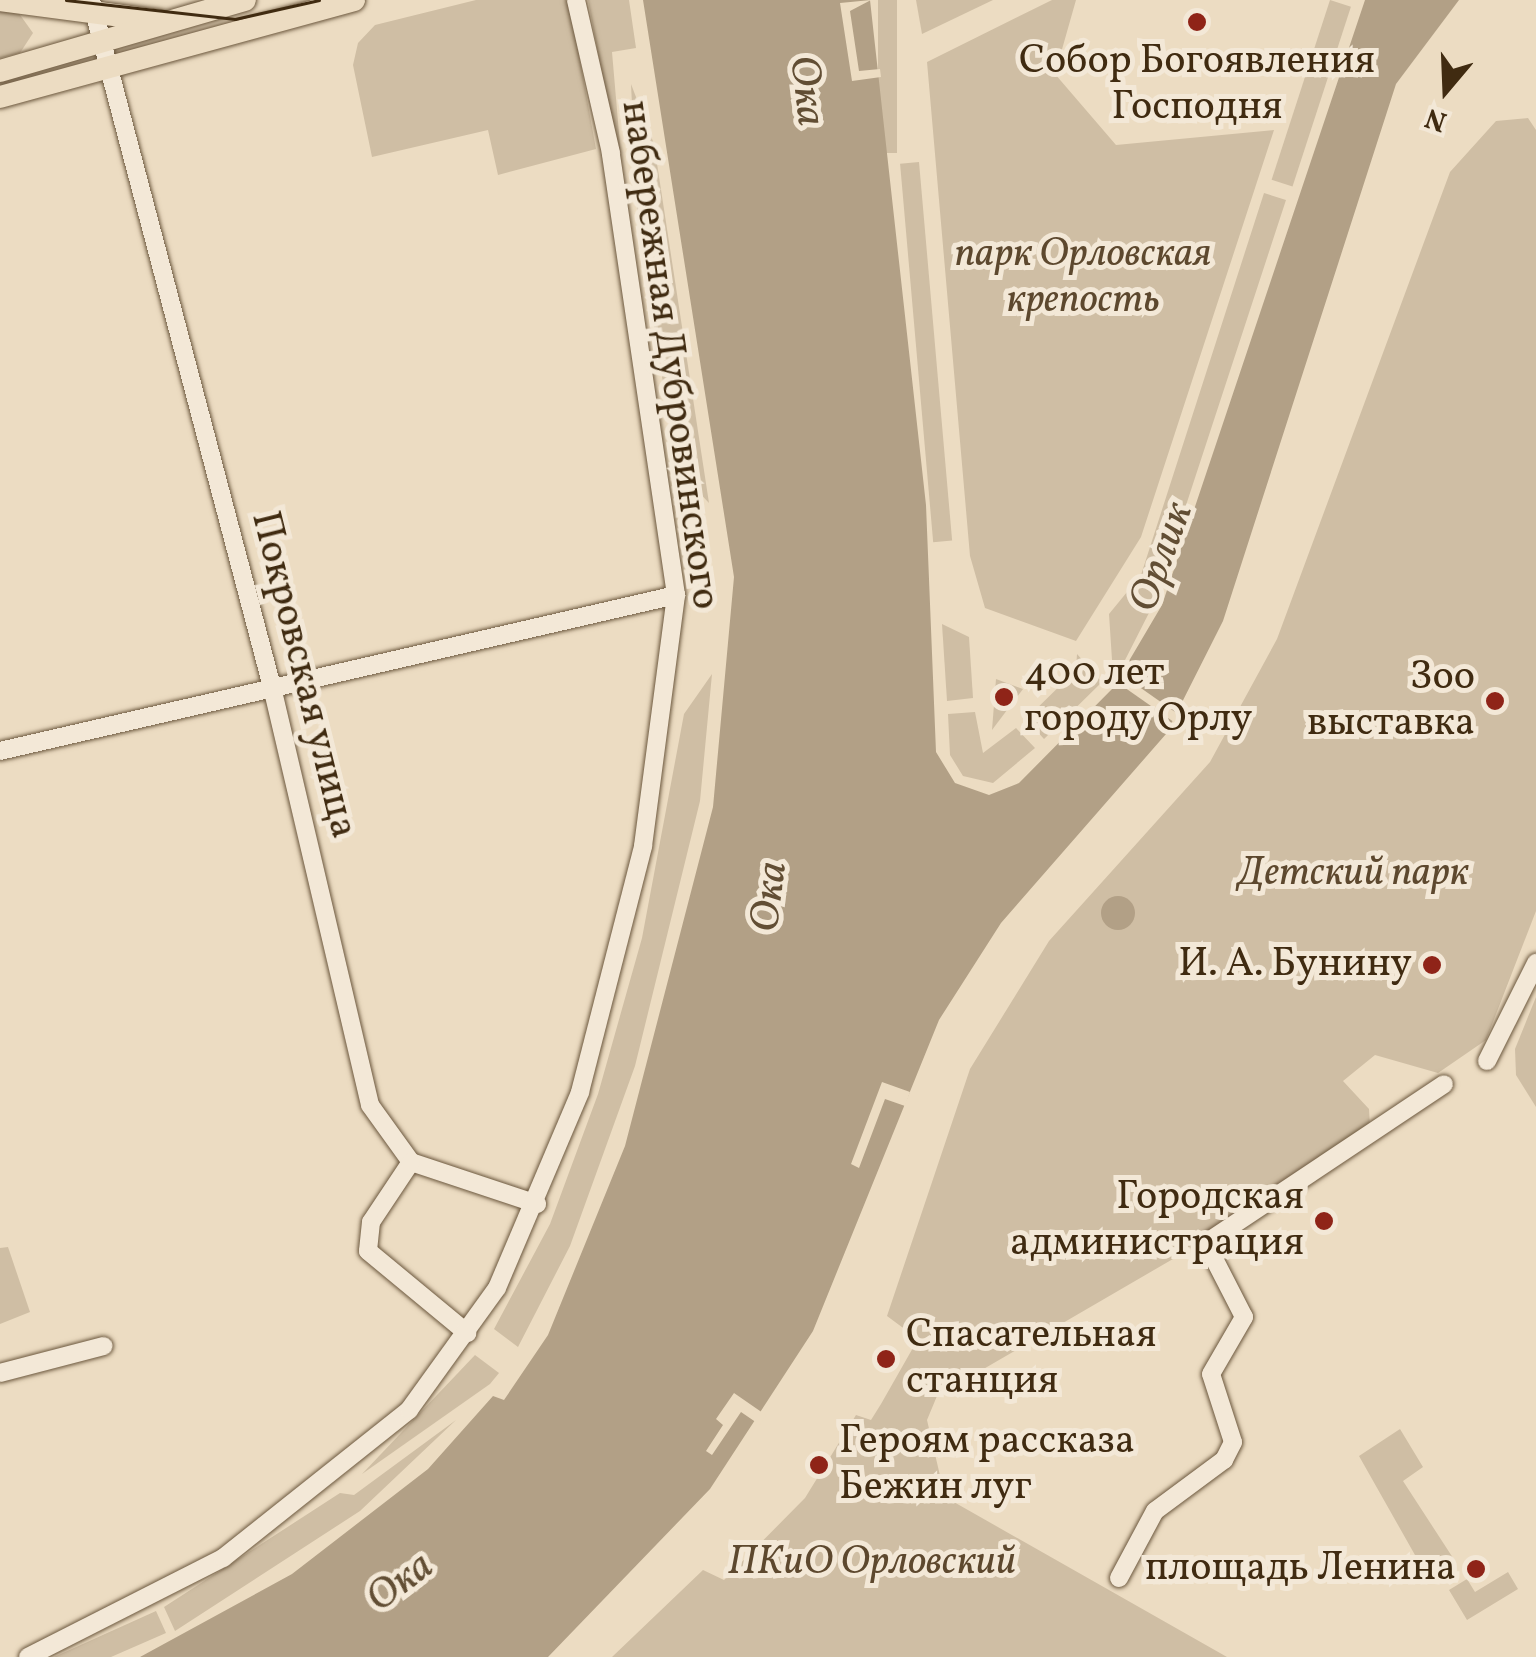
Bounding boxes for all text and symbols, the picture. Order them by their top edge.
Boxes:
marker: Собор Богоявления Господня [1186,11,1208,33]
place label: Собор Богоявления Господня [1019,38,1375,132]
north arrow [1396,40,1496,140]
water label: Ока [776,53,834,129]
text: N [1420,97,1452,141]
street label: набережная Дубровинского [610,98,728,612]
park label: парк Орловская крепость [955,231,1211,325]
water label: Орлик [1120,497,1206,619]
street label: Покровская улица [239,506,367,844]
place label: 400 лет городу Орлу [1024,650,1254,744]
place label: Зоо выставка [1307,654,1475,748]
marker: 400 лет городу Орлу [993,686,1015,708]
marker: Зоо выставка [1484,690,1506,712]
park label: Детский парк [1238,850,1468,898]
water label: Ока [742,859,800,935]
place label: И. А. Бунину [1178,941,1412,989]
marker: И. А. Бунину [1421,954,1443,976]
place label: Городская администрация [1010,1174,1304,1268]
marker: Городская администрация [1313,1210,1335,1232]
place label: Спасательная станция [906,1312,1157,1406]
marker: Спасательная станция [875,1348,897,1370]
place label: Героям рассказа Бежин луг [839,1418,1135,1512]
marker: Героям рассказа Бежин луг [808,1454,830,1476]
park label: ПКиО Орловский [728,1539,1016,1587]
water label: Ока [358,1543,444,1625]
place label: площадь Ленина [1145,1545,1456,1593]
marker: площадь Ленина [1465,1558,1487,1580]

